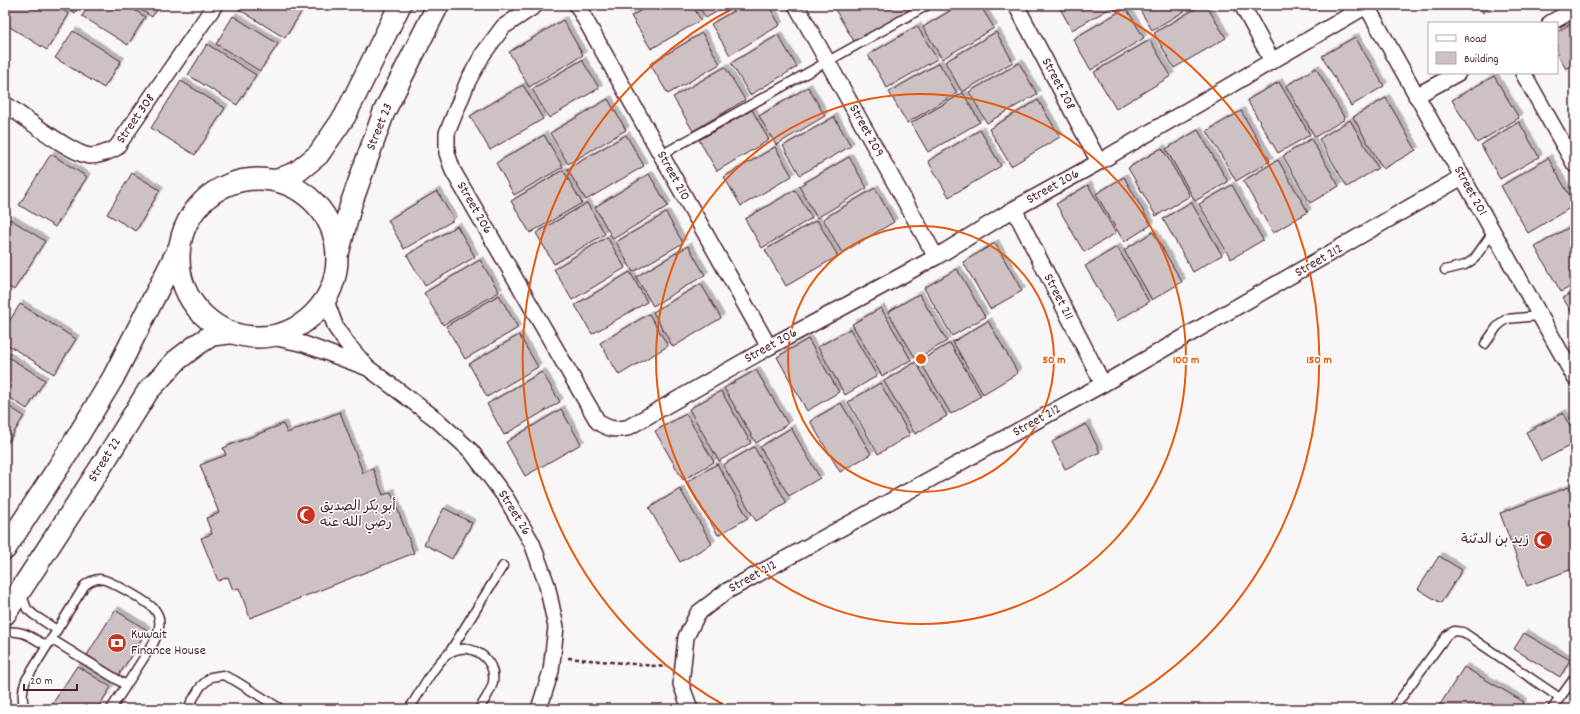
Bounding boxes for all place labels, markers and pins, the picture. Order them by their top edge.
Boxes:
centre of rings [914,352,928,366]
place label: أبو بكر الصديق رضي الله عنه [320,497,396,534]
mosque icon: أبو بكر الصديق رضي الله عنه [295,504,317,526]
mosque icon: زيد بن الدثنة [1532,529,1554,551]
place label: زيد بن الدثنة [1461,530,1529,550]
place label: Kuwait Finance House [131,625,206,661]
bank icon: Kuwait Finance House [106,632,128,654]

